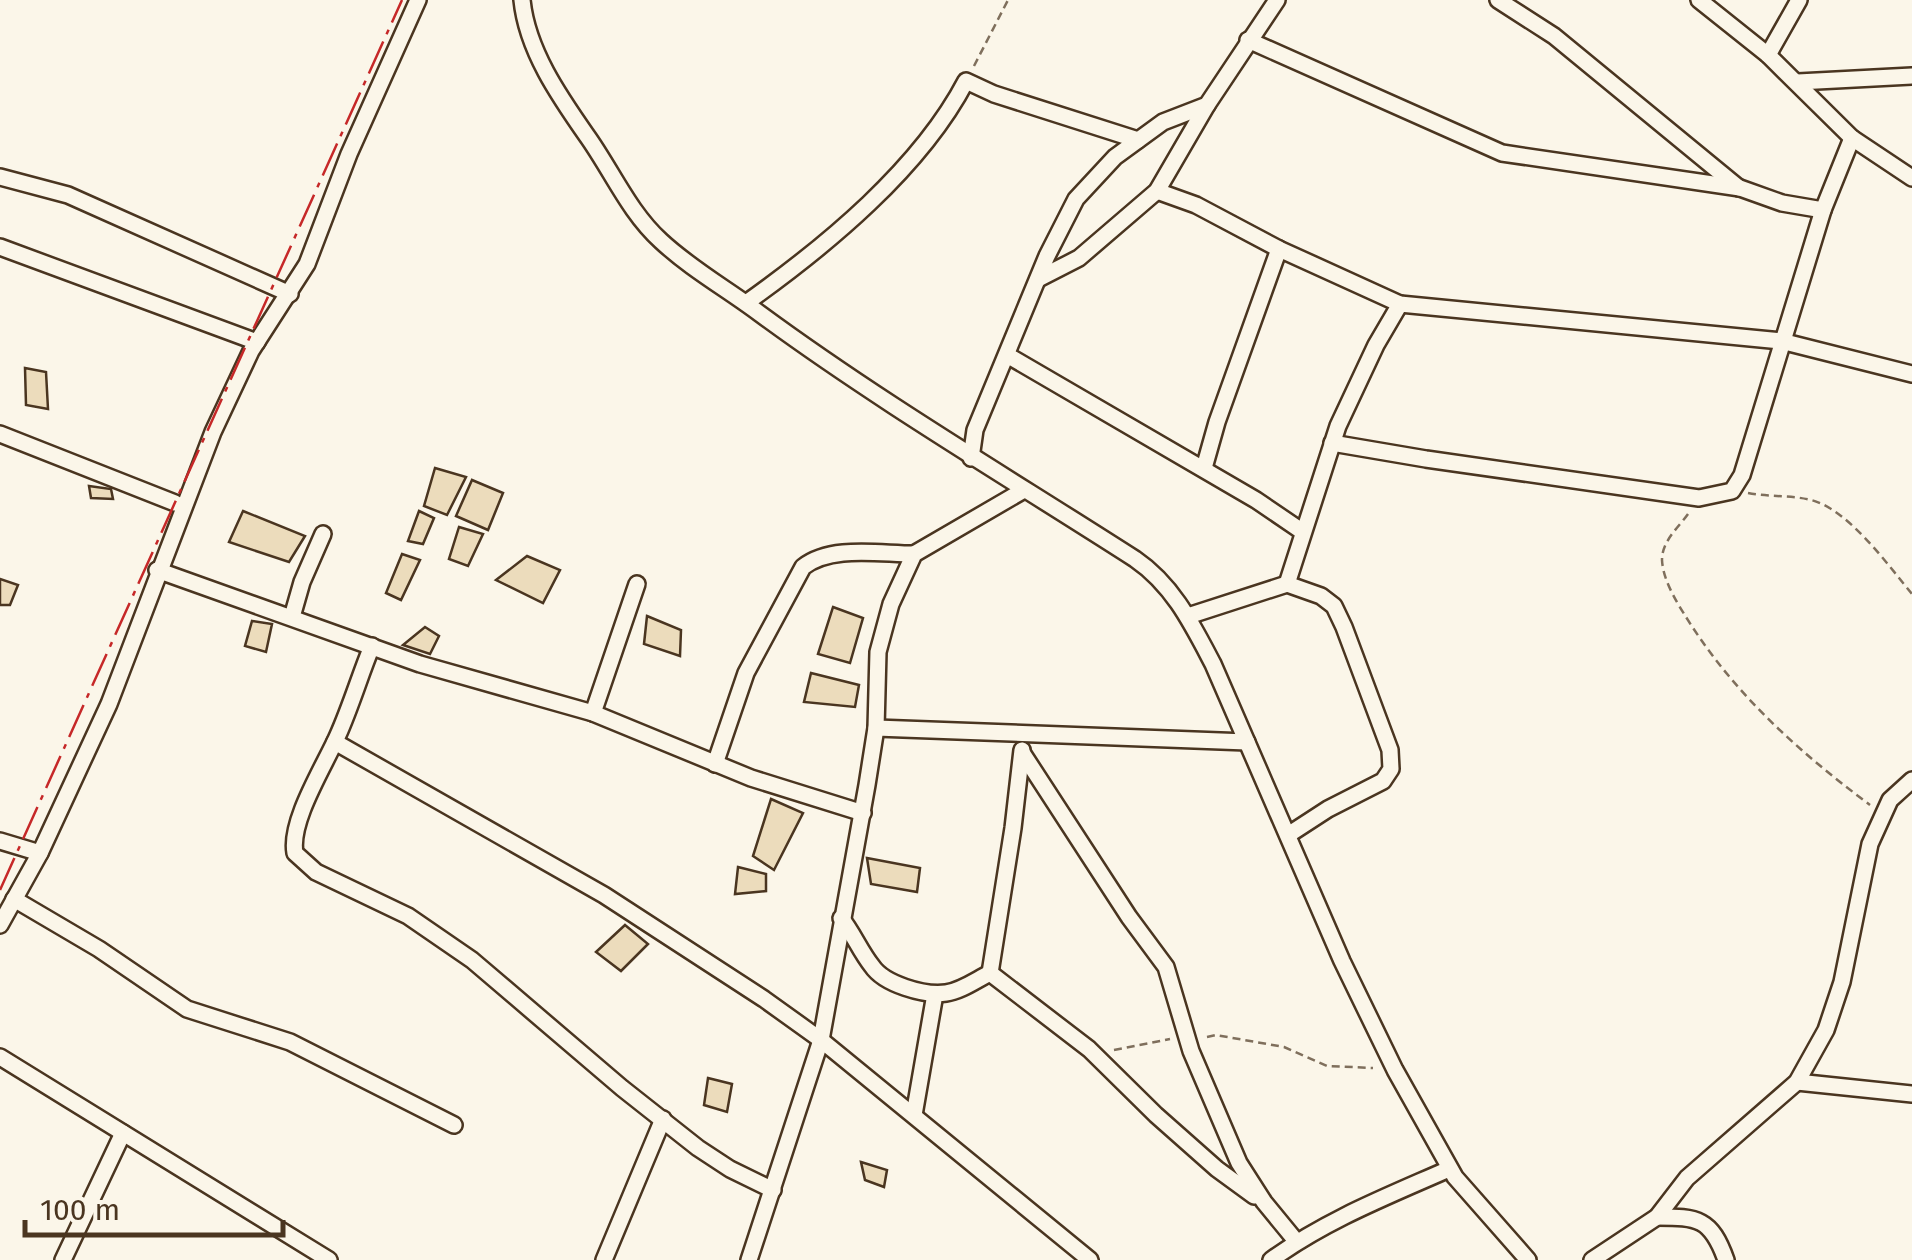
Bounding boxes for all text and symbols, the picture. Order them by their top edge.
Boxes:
scale bar [25,1175,282,1237]
text: 100 m [40,1192,120,1228]

